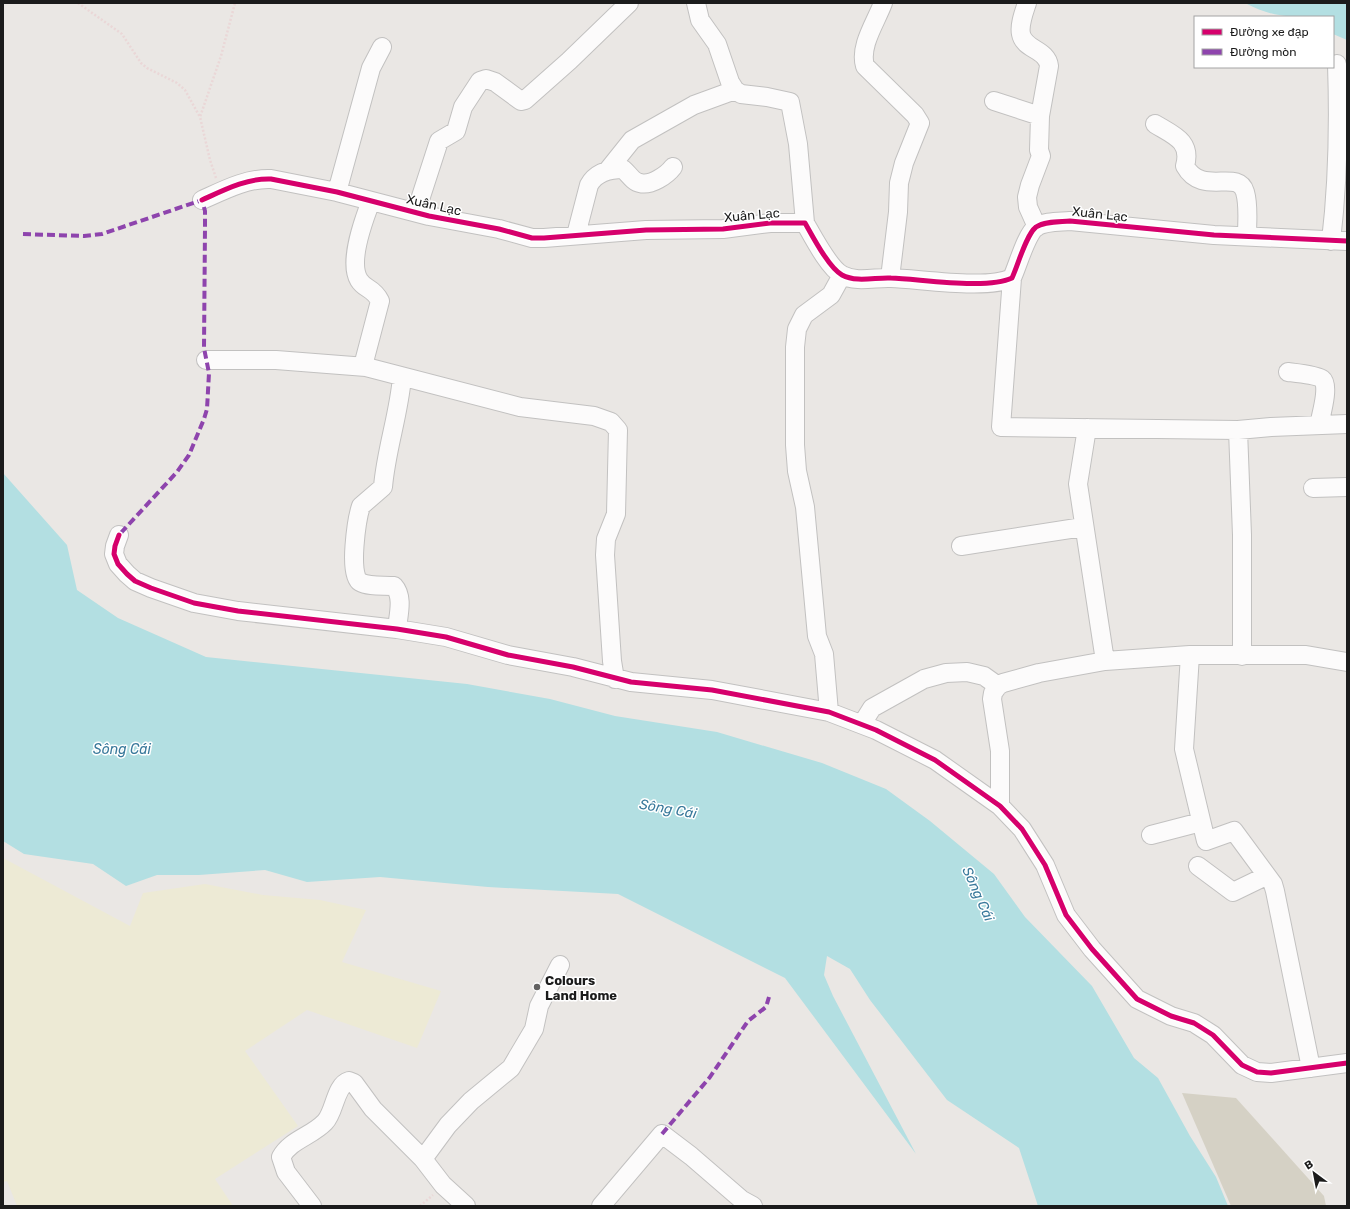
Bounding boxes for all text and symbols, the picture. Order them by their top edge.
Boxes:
legend [1194,16,1334,68]
text: Đường xe đạp [1230,25,1309,39]
text: Đường mòn [1230,45,1296,59]
street label: Xuân Lạc [405,191,463,219]
street label: Xuân Lạc [1071,204,1129,224]
street label: Xuân Lạc [724,205,780,225]
water label: Sông Cái [93,741,152,758]
water label: Sông Cái [638,796,699,823]
water label: Sông Cái [958,864,998,924]
place label: Colours Land Home [545,973,617,1003]
marker: Colours Land Home [532,982,542,992]
north arrow [1294,1153,1334,1193]
text: B [1302,1157,1316,1173]

